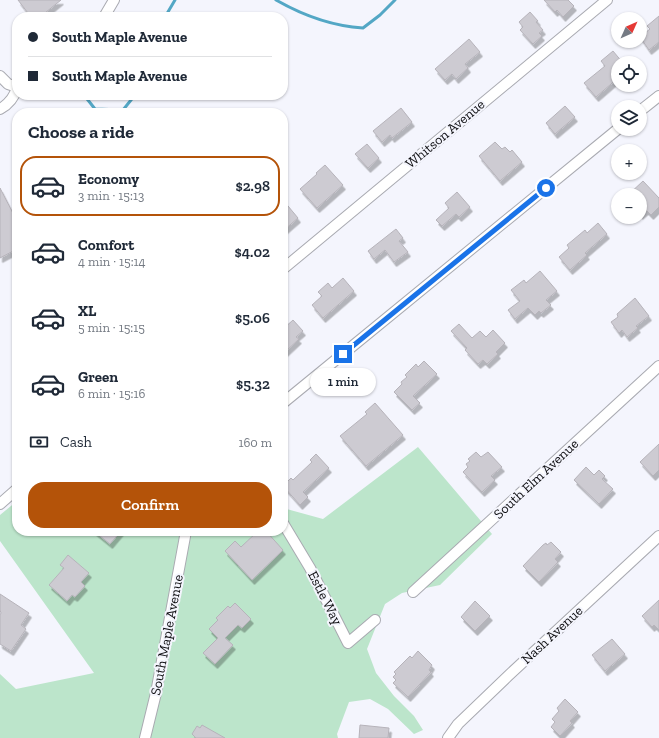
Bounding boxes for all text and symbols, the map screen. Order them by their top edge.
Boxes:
north arrow [611,12,647,48]
map controls [611,12,647,224]
text: South Maple Avenue [52,28,187,46]
button: locate [611,56,647,92]
text: South Maple Avenue [52,67,187,85]
street label: Whitson Avenue [402,96,489,172]
button: layers [611,100,647,136]
text: Choose a ride [28,121,134,143]
button: + [611,144,647,180]
icon: car [30,168,66,204]
text: Economy [78,170,139,188]
text: $2.98 [235,177,270,195]
route start [537,179,555,197]
text: 3 min · 15:13 [78,188,144,203]
button: − [611,188,647,224]
icon: car [30,234,66,270]
text: Comfort [78,236,134,254]
text: $4.02 [234,243,270,261]
text: 4 min · 15:14 [78,254,146,269]
icon: car [30,300,66,336]
text: XL [78,302,96,320]
text: $5.06 [235,309,270,327]
text: 5 min · 15:15 [78,320,145,335]
route end [334,345,352,363]
icon: car [30,366,66,402]
text: Green [78,368,118,386]
callout: 1 min [310,368,376,396]
text: 1 min [328,374,358,389]
text: $5.32 [236,375,270,393]
text: 6 min · 15:16 [78,386,145,401]
icon: cash [28,431,50,453]
text: Cash [60,433,92,451]
text: 160 m [238,435,272,450]
street label: South Elm Avenue [490,435,582,523]
button: Confirm [28,482,272,528]
street label: Estle Way [304,568,346,629]
street label: South Maple Avenue [147,573,187,697]
street label: Nash Avenue [518,602,587,668]

